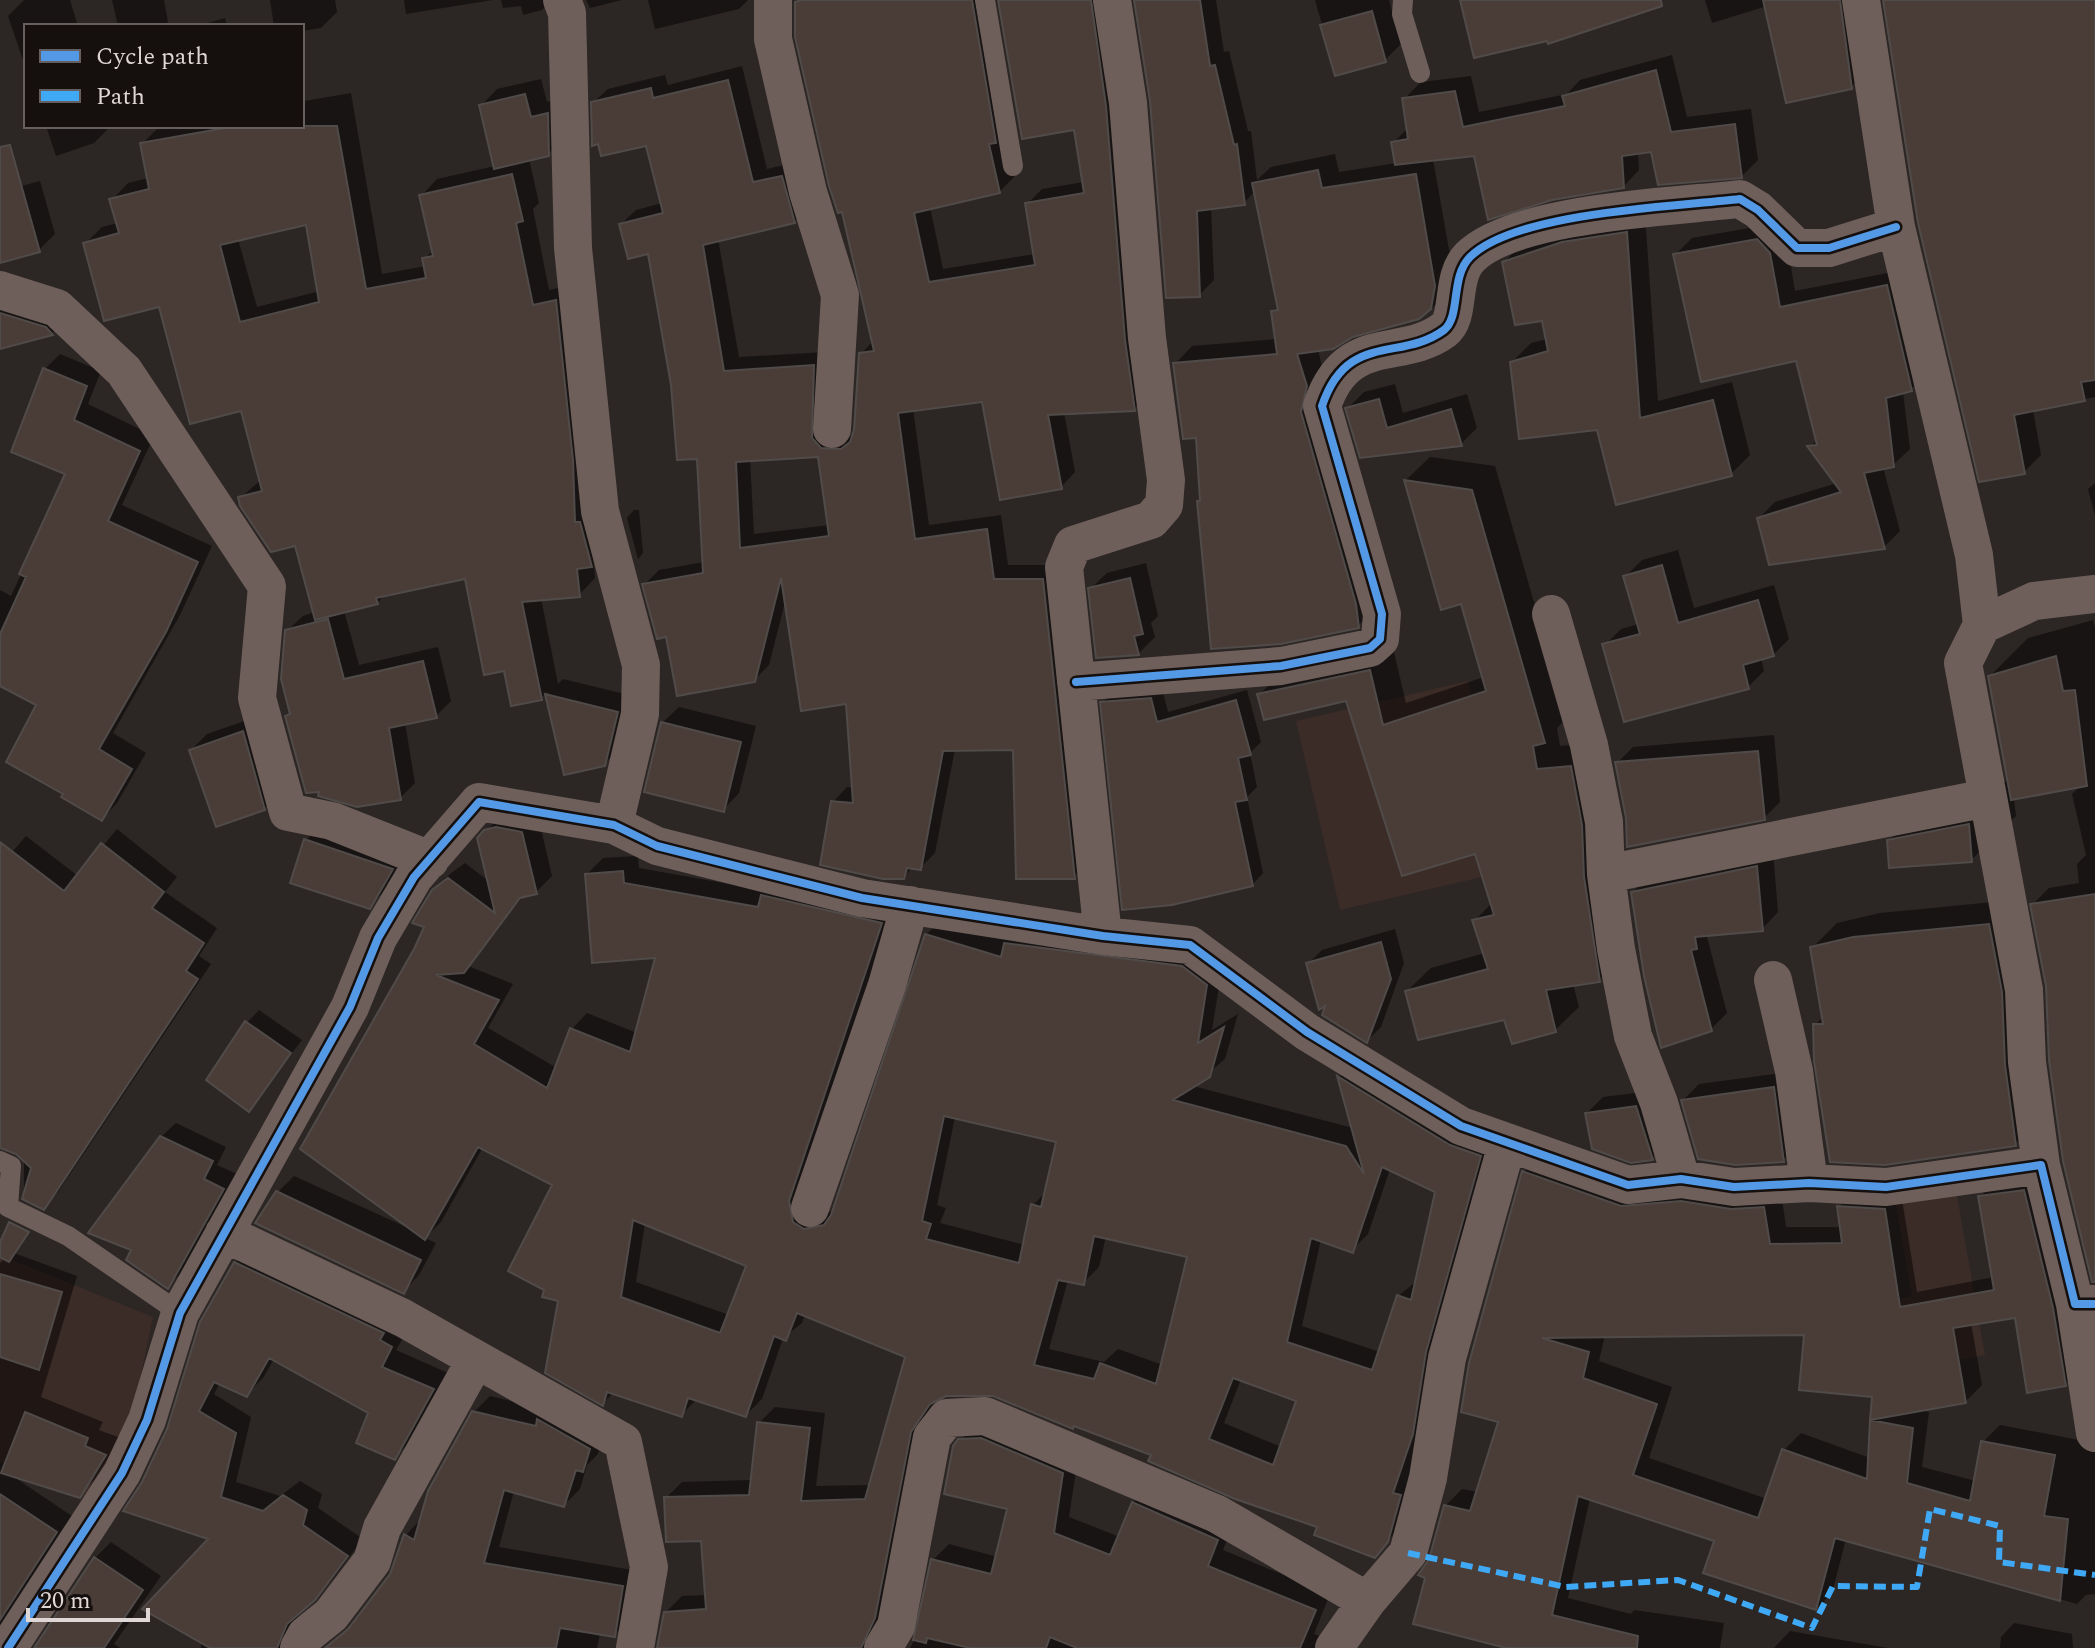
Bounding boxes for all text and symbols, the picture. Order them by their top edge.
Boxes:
legend [24,24,304,128]
text: Cycle path [96,39,209,75]
text: Path [96,79,145,115]
scale bar [28,1572,148,1622]
text: 20 m [40,1583,91,1619]

